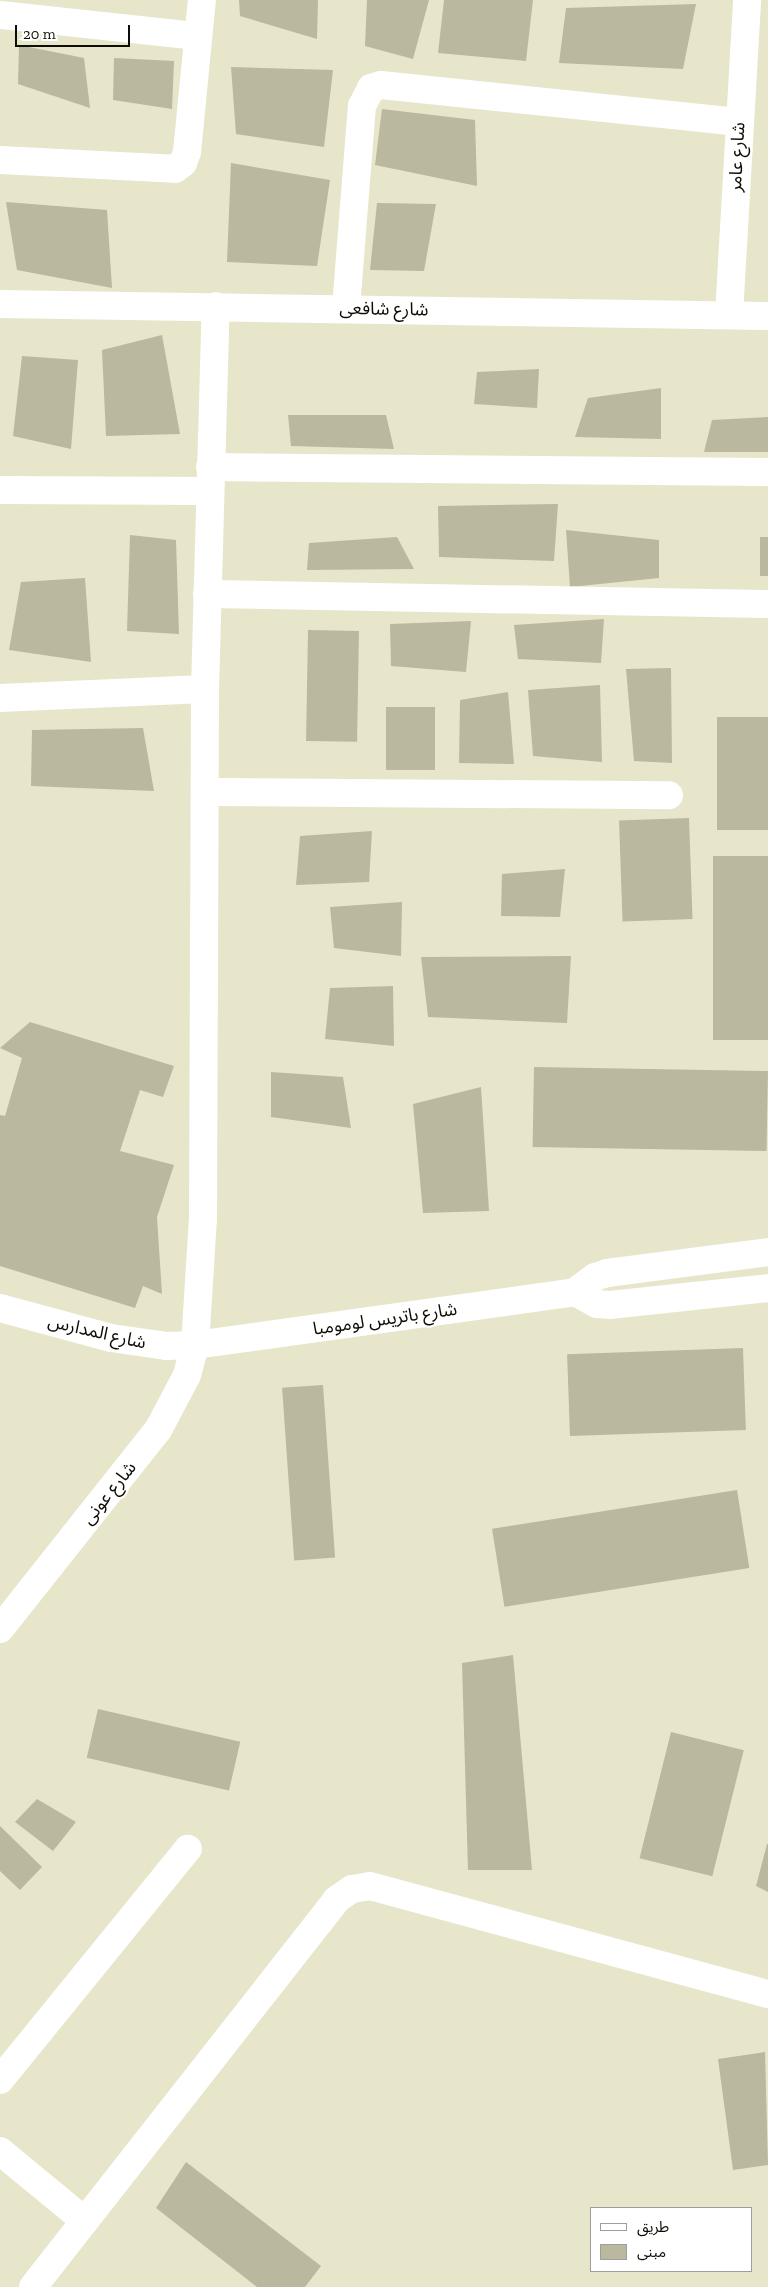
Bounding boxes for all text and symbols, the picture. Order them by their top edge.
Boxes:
scale bar [18,15,132,47]
text: 20 m [23,25,56,43]
street label: شارع عامر [724,121,750,193]
street label: شارع شافعى [339,297,429,321]
street label: شارع باتريس لومومبا [311,1298,459,1340]
street label: شارع المدارس [46,1310,148,1354]
street label: شارع عونى [77,1457,141,1529]
legend [590,2207,753,2272]
text: طريق [637,2218,669,2236]
text: مبنى [637,2243,666,2261]

